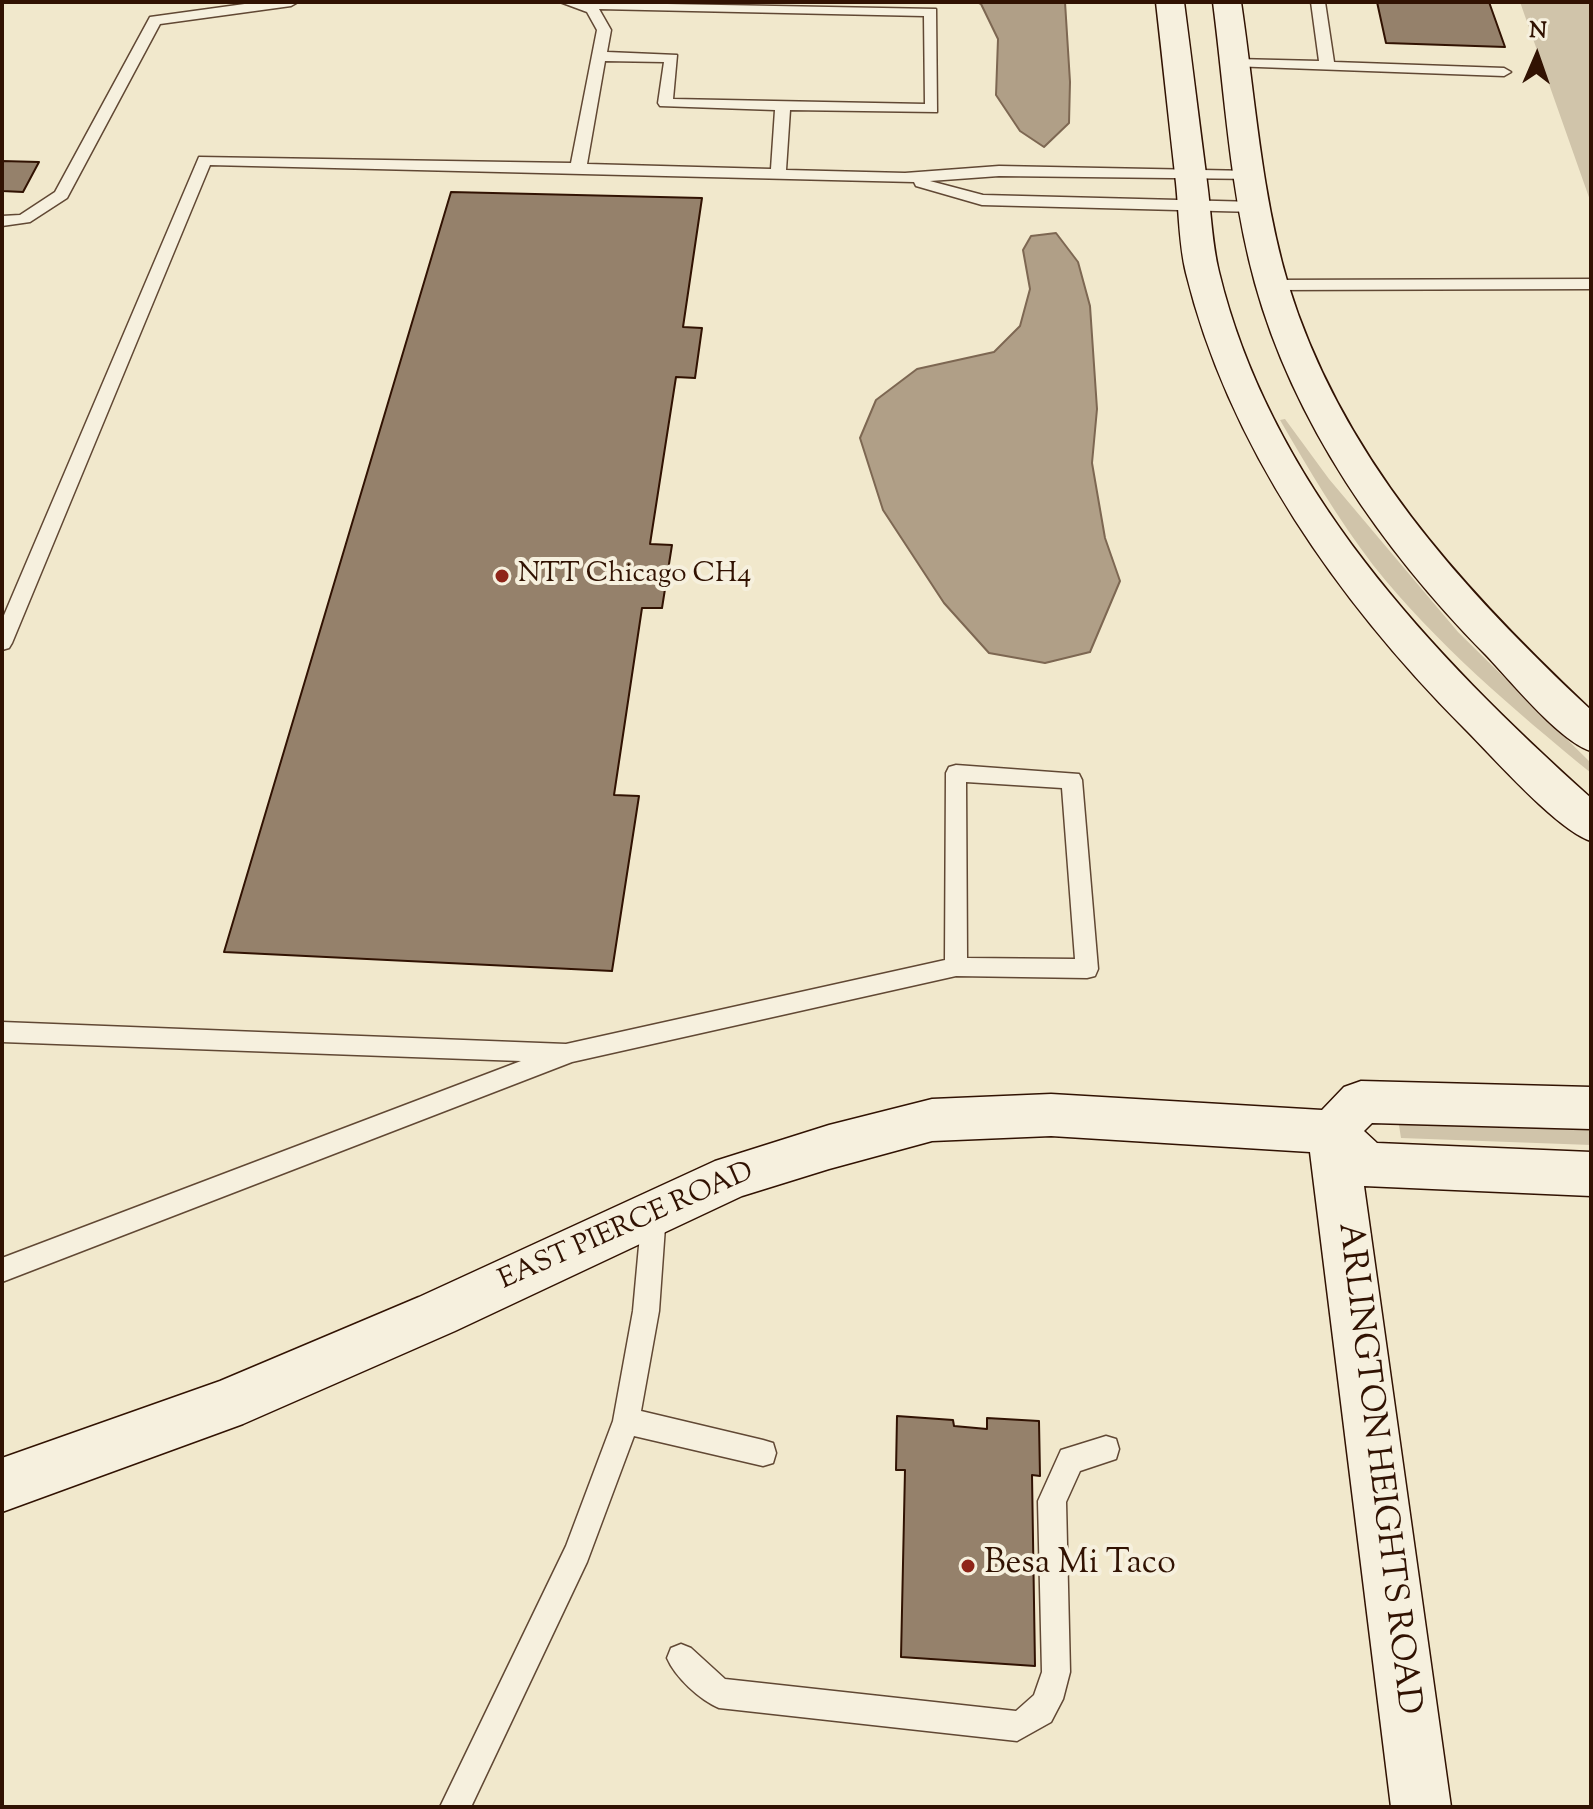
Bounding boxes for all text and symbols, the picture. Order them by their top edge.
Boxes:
north arrow [1497,16,1577,96]
text: N [1529,16,1547,48]
place label: NTT Chicago CH4 [518,559,751,593]
marker: NTT Chicago CH4 [493,567,511,585]
street label: EAST PIERCE ROAD [495,1157,759,1299]
street label: ARLINGTON HEIGHTS ROAD [1326,1221,1426,1717]
place label: Besa Mi Taco [984,1546,1176,1586]
marker: Besa Mi Taco [959,1557,977,1575]

